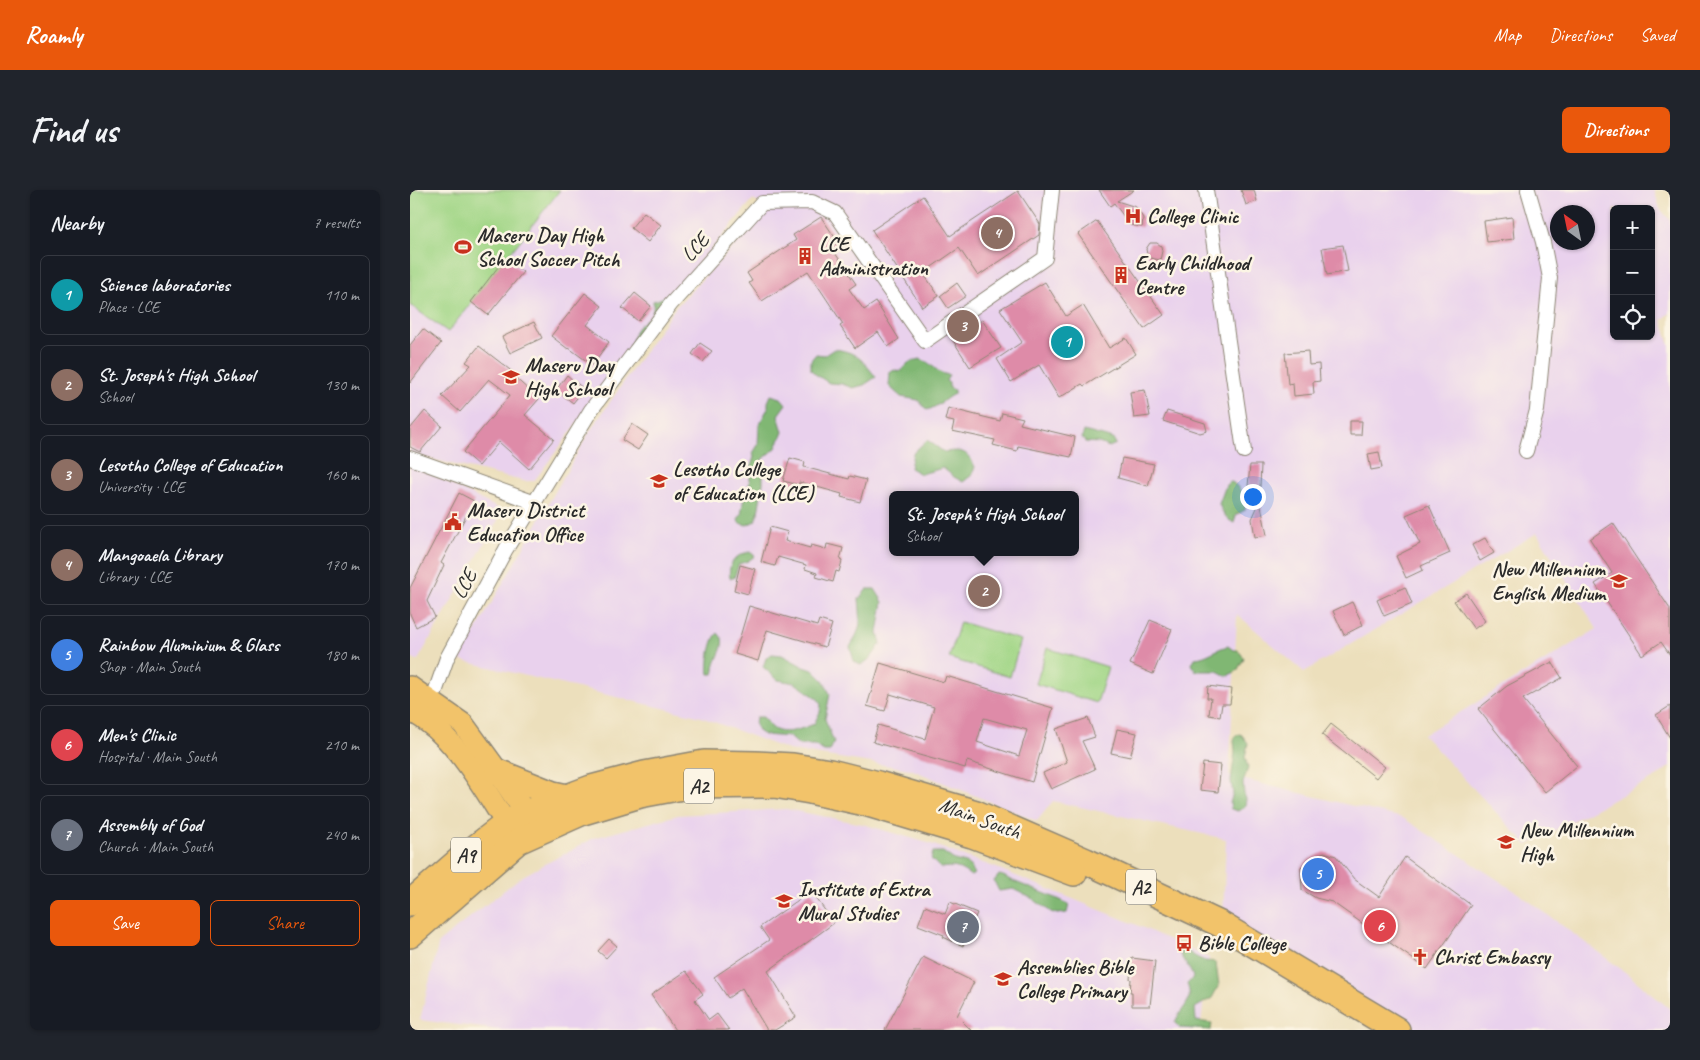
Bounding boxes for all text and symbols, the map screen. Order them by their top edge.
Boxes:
text: Roamly [25,20,82,50]
text: Map [1494,24,1521,46]
text: Directions [1549,24,1612,46]
text: Saved [1640,24,1675,46]
button: Directions [1562,107,1670,153]
text: Find us [30,108,117,153]
place label: College Clinic [1147,203,1240,229]
north arrow [1550,205,1595,250]
map controls [1610,205,1655,340]
button: + [1610,205,1655,250]
hospital icon: College Clinic [1123,206,1143,226]
text: Nearby [50,210,103,236]
text: 7 results [313,213,360,233]
pin: 4 [981,214,1013,252]
place label: Maseru Day High School Soccer Pitch [477,222,621,272]
street label: LCE [675,225,716,267]
place label: LCE Administration [819,231,928,281]
sports icon: Maseru Day High School Soccer Pitch [453,237,473,257]
building icon: LCE Administration [795,246,815,266]
place label: Early Childhood Centre [1135,250,1253,300]
button: − [1610,250,1655,295]
building icon: Early Childhood Centre [1111,265,1131,285]
text: Science laboratories [98,273,230,297]
text: 1 [63,285,71,305]
text: 110 m [325,285,359,305]
button: locate [1610,295,1655,340]
text: Place · LCE [98,297,159,317]
pin: 3 [947,307,979,345]
pin: 1 [1051,323,1083,361]
place label: Maseru Day High School [525,352,616,402]
text: St. Joseph's High School [98,363,255,387]
school or university icon: Maseru Day High School [501,367,521,387]
text: 2 [63,375,71,395]
text: 130 m [325,375,359,395]
text: School [98,387,132,407]
text: Lesotho College of Education [98,453,282,477]
place label: Lesotho College of Education (LCE) [673,456,815,506]
text: 3 [63,465,71,485]
text: 160 m [325,465,359,485]
school or university icon: Lesotho College of Education (LCE) [649,471,669,491]
text: University · LCE [98,477,185,497]
your location [1240,484,1266,510]
popup [889,491,1079,556]
place label: Maseru District Education Office [467,497,586,547]
text: St. Joseph's High School [906,502,1062,526]
public building icon: Maseru District Education Office [443,512,463,532]
text: School [906,526,940,546]
text: Mangoaela Library [98,543,222,567]
text: 4 [63,555,71,575]
text: 170 m [325,555,359,575]
place label: New Millennium English Medium [1492,556,1607,606]
street label: LCE [446,562,484,603]
text: Library · LCE [98,567,172,587]
school or university icon: New Millennium English Medium [1609,571,1629,591]
pin: 2 [968,572,1000,610]
text: Rainbow Aluminium & Glass [98,633,279,657]
text: 5 [64,645,70,665]
text: 180 m [325,645,359,665]
text: Shop · Main South [98,657,200,677]
text: Men's Clinic [98,723,176,747]
text: 6 [63,735,71,755]
text: 210 m [325,735,359,755]
text: Hospital · Main South [98,747,217,767]
road number: A2 [684,768,714,804]
street label: Main South [936,791,1025,845]
text: Assembly of God [98,813,202,837]
place label: New Millennium High [1520,817,1634,867]
text: 7 [63,825,71,845]
text: 240 m [325,825,359,845]
school or university icon: New Millennium High [1496,832,1516,852]
text: Church · Main South [98,837,213,857]
road number: A9 [451,838,481,872]
pin: 5 [1302,855,1334,893]
road number: A2 [1126,870,1156,904]
place label: Institute of Extra Mural Studies [798,876,931,926]
school or university icon: Institute of Extra Mural Studies [774,891,794,911]
button: Save [50,900,200,946]
button: Share [210,900,360,946]
pin: 6 [1364,907,1396,945]
pin: 7 [947,908,979,946]
place label: Bible College [1198,930,1288,956]
bus stop icon: Bible College [1174,933,1194,953]
place label: Christ Embassy [1434,944,1552,970]
church icon: Christ Embassy [1410,947,1430,967]
place label: Assemblies Bible College Primary [1017,954,1135,1004]
school or university icon: Assemblies Bible College Primary [993,969,1013,989]

